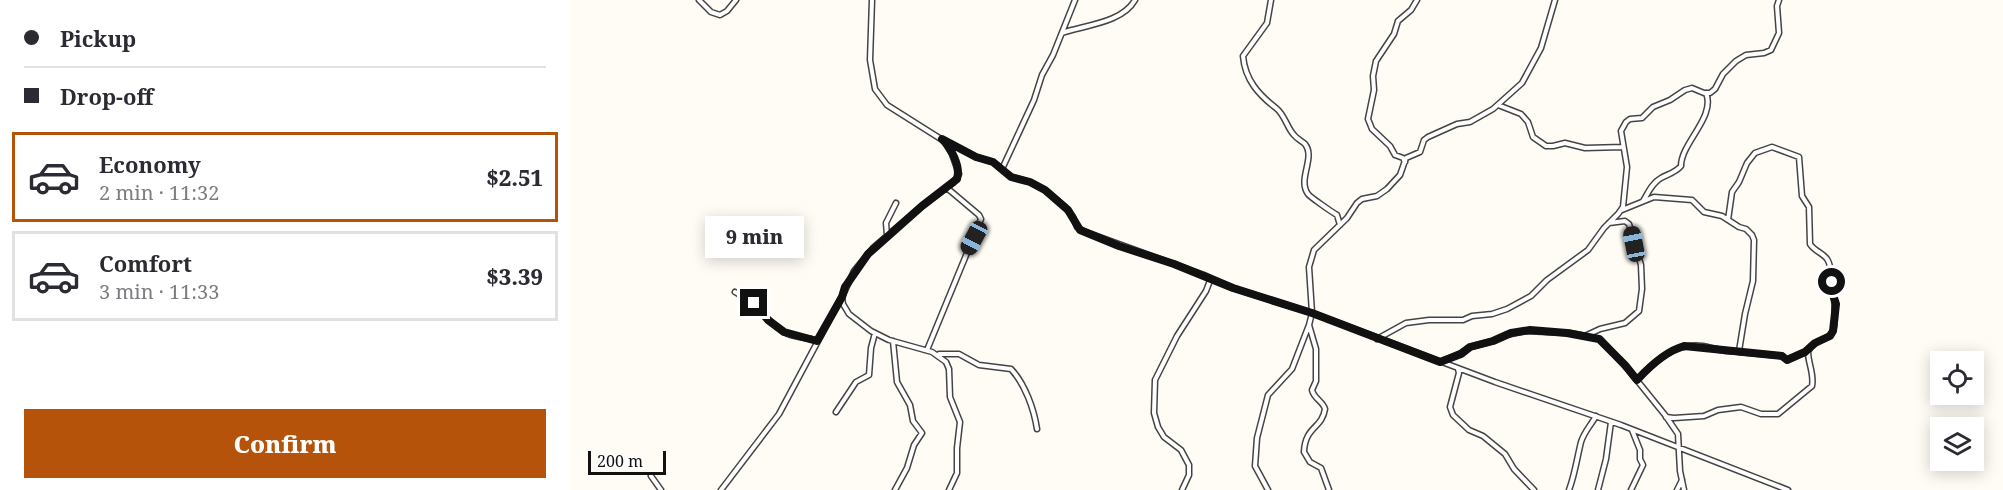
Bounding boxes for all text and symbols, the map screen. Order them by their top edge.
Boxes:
text: Pickup [60,23,136,53]
text: Drop-off [60,81,153,111]
text: Economy [99,149,201,179]
icon: car [27,150,81,204]
text: $2.51 [486,162,543,192]
text: 2 min · 11:32 [99,179,219,206]
callout: 9 min [704,216,804,258]
car [958,218,990,258]
text: 9 min [726,223,783,250]
car [1622,225,1646,263]
text: Comfort [99,248,192,278]
icon: car [27,249,81,303]
text: $3.39 [486,261,543,291]
route start [1818,268,1845,295]
text: 3 min · 11:33 [99,278,219,305]
route end [740,289,767,316]
map controls [1930,351,1984,471]
button: locate [1930,351,1984,405]
button: Confirm [24,409,546,478]
button: layers [1930,417,1984,471]
scale bar [588,448,666,476]
text: 200 m [597,450,643,472]

